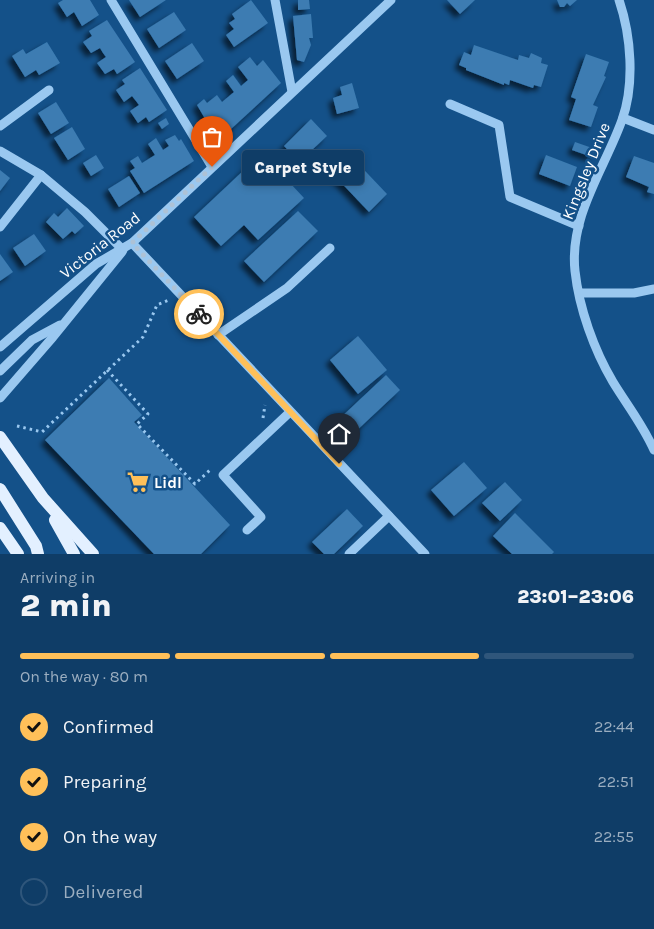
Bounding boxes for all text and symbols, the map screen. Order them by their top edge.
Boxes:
pin [191,116,233,167]
street label: Kingsley Drive [558,120,614,222]
icon: bag [198,123,226,151]
callout: Carpet Style [242,150,364,184]
text: Carpet Style [254,158,352,177]
street label: Victoria Road [56,208,144,282]
courier [174,289,224,339]
icon: bike [185,300,213,328]
pin [318,413,360,464]
icon: home [325,420,353,448]
supermarket icon: Lidl [125,469,151,495]
place label: Lidl [154,473,182,492]
text: Arriving in [20,568,95,587]
text: 23:01–23:06 [517,586,634,608]
text: 2 min [20,587,112,624]
text: On the way · 80 m [20,667,148,686]
icon: check [20,713,48,741]
text: Confirmed [63,716,154,738]
text: 22:44 [594,717,634,736]
icon: check [20,768,48,796]
text: Preparing [63,771,146,793]
text: 22:51 [597,772,634,791]
icon: check [20,823,48,851]
text: On the way [63,826,157,848]
text: 22:55 [594,827,634,846]
text: Delivered [63,881,143,903]

